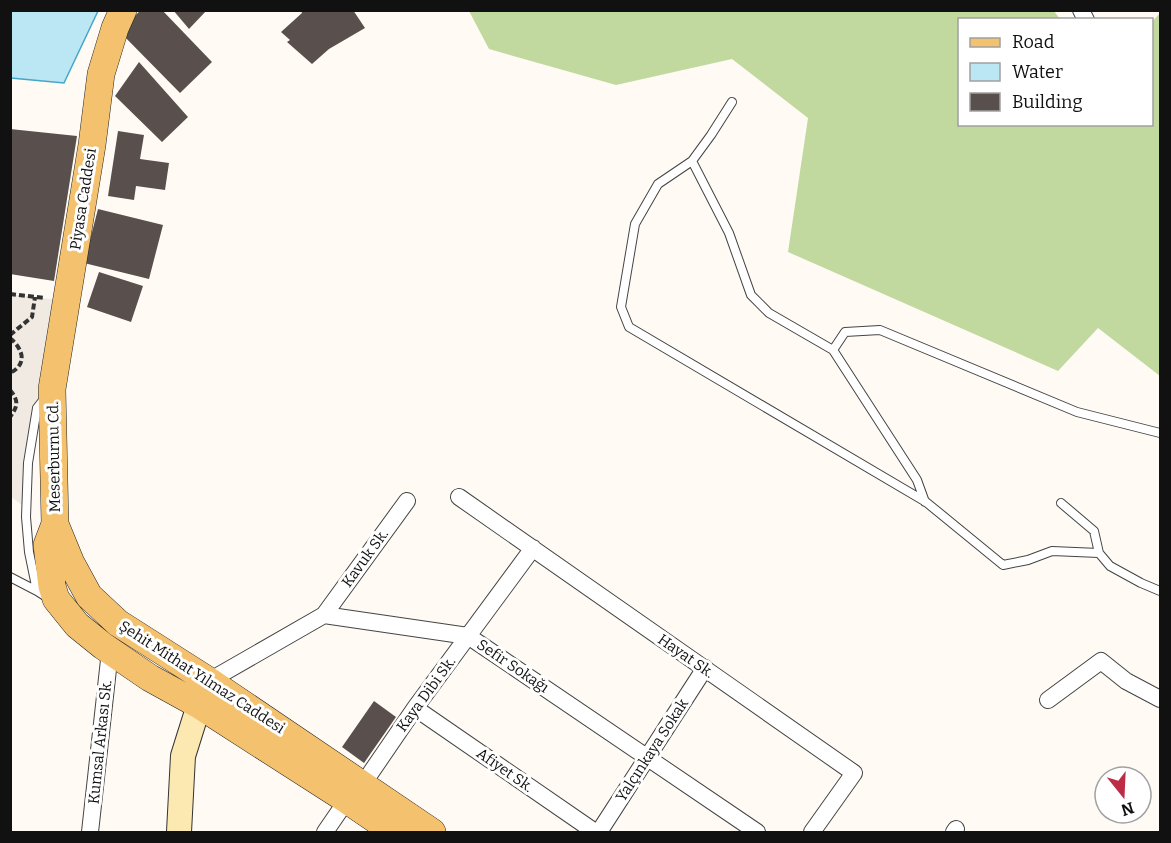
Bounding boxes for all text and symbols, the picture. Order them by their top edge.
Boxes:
legend [958,18,1153,126]
text: Road [1012,31,1055,53]
text: Water [1012,61,1063,83]
text: Building [1012,91,1083,113]
street label: Piyasa Caddesi [66,146,100,251]
street label: Meserburnu Cd. [44,402,64,512]
street label: Kavuk Sk. [338,526,392,590]
street label: Şehit Mithat Yılmaz Caddesi [116,617,289,738]
street label: Hayat Sk. [654,630,718,682]
street label: Sefir Sokağı [474,635,553,697]
street label: Kaya Dibi Sk. [393,653,459,735]
street label: Kumsal Arkası Sk. [85,679,115,805]
street label: Yalçınkaya Sokak [612,695,692,805]
street label: Afiyet Sk. [473,744,537,796]
north arrow [1093,765,1153,825]
text: N [1119,798,1136,820]

